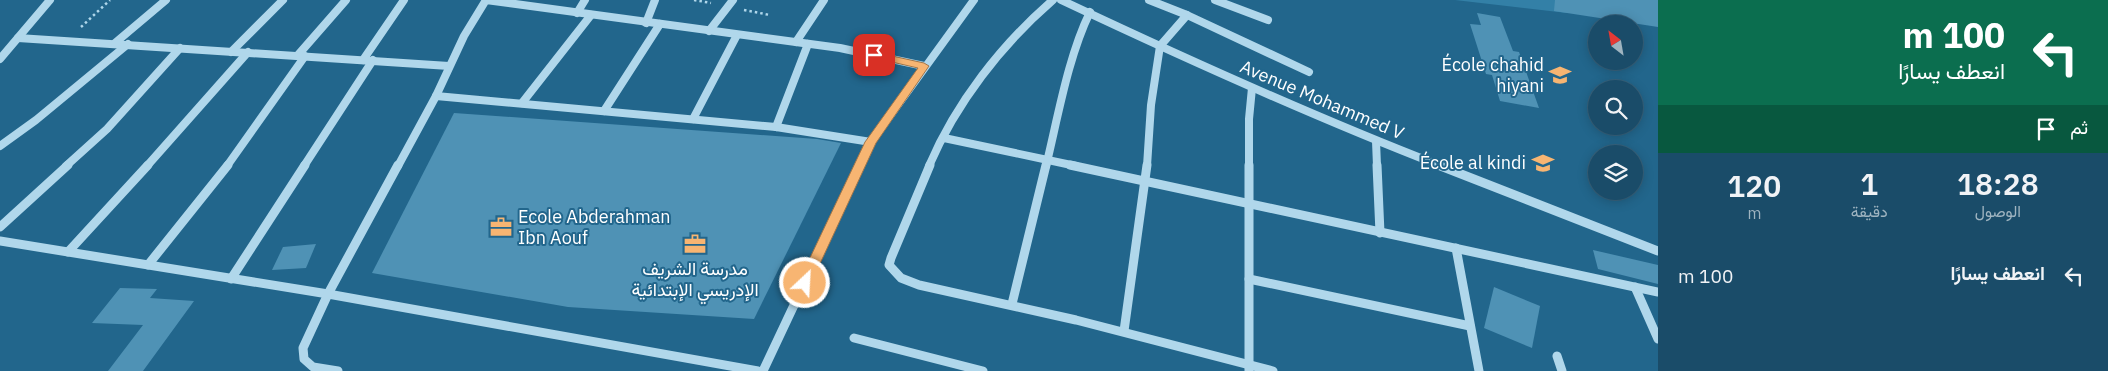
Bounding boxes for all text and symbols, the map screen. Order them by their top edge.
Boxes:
text: 100 m [1902,12,2005,58]
north arrow [1588,15,1642,70]
map controls [1588,15,1643,200]
icon: left [2023,20,2088,85]
pin [853,34,895,76]
icon: arrive [860,41,888,69]
place label: École chahid hiyani [1442,53,1544,97]
street label: Avenue Mohammed V [1237,55,1408,144]
text: انعطف يسارًا [1898,56,2005,85]
school or university icon: École chahid hiyani [1547,62,1573,88]
button: search [1588,80,1643,135]
icon: arrive [2032,115,2060,143]
text: ثم [2070,115,2088,139]
button: layers [1588,145,1643,200]
school or university icon: École al kindi [1530,150,1556,176]
place label: École al kindi [1420,151,1526,174]
text: 1 [1860,164,1878,203]
text: 18:28 [1957,164,2039,203]
text: 120 [1727,166,1781,205]
text: دقيقة [1851,201,1888,221]
text: الوصول [1975,201,2021,221]
text: m [1747,203,1761,223]
place label: Ecole Abderahman Ibn Aouf [518,205,671,249]
office icon: Ecole Abderahman Ibn Aouf [488,214,514,240]
office icon: مدرسة الشريف الإدريسي الإبتدائية [682,231,708,257]
position arrow [778,256,830,308]
place label: مدرسة الشريف الإدريسي الإبتدائية [631,257,759,305]
text: انعطف يسارًا [1951,261,2045,285]
icon: left [2060,262,2088,290]
text: 100 m [1678,264,1733,288]

